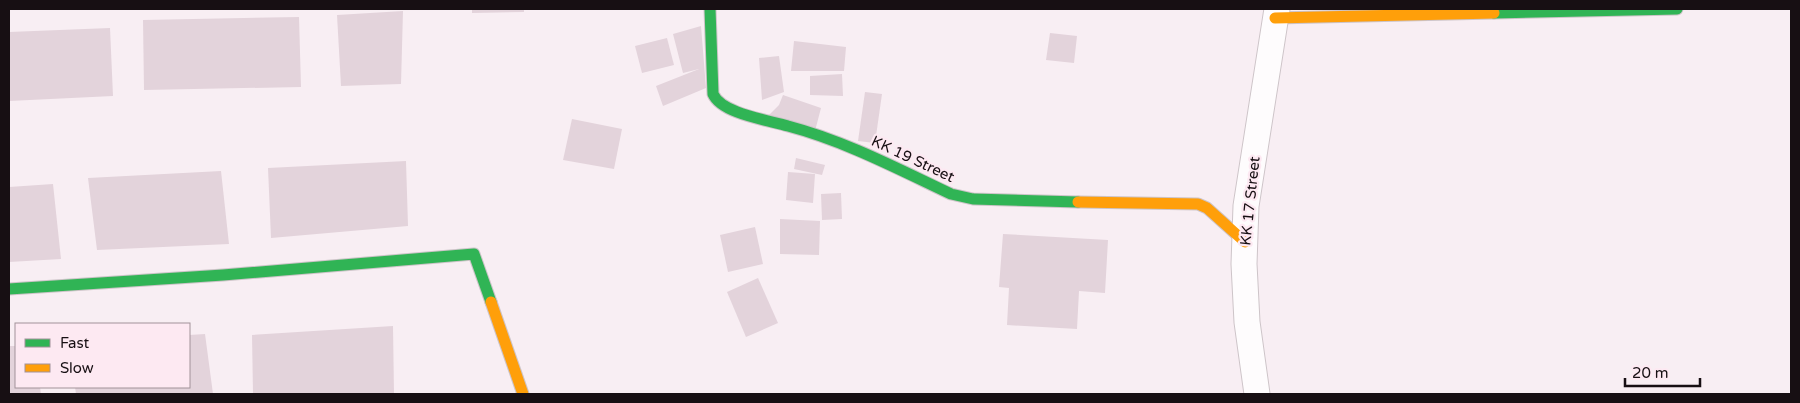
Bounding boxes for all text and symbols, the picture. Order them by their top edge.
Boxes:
street label: KK 19 Street [869,132,958,186]
street label: KK 17 Street [1236,155,1264,247]
legend [15,323,190,388]
text: Fast [60,334,90,352]
scale bar [1625,356,1700,388]
text: Slow [60,359,94,377]
text: 20 m [1632,364,1669,382]

